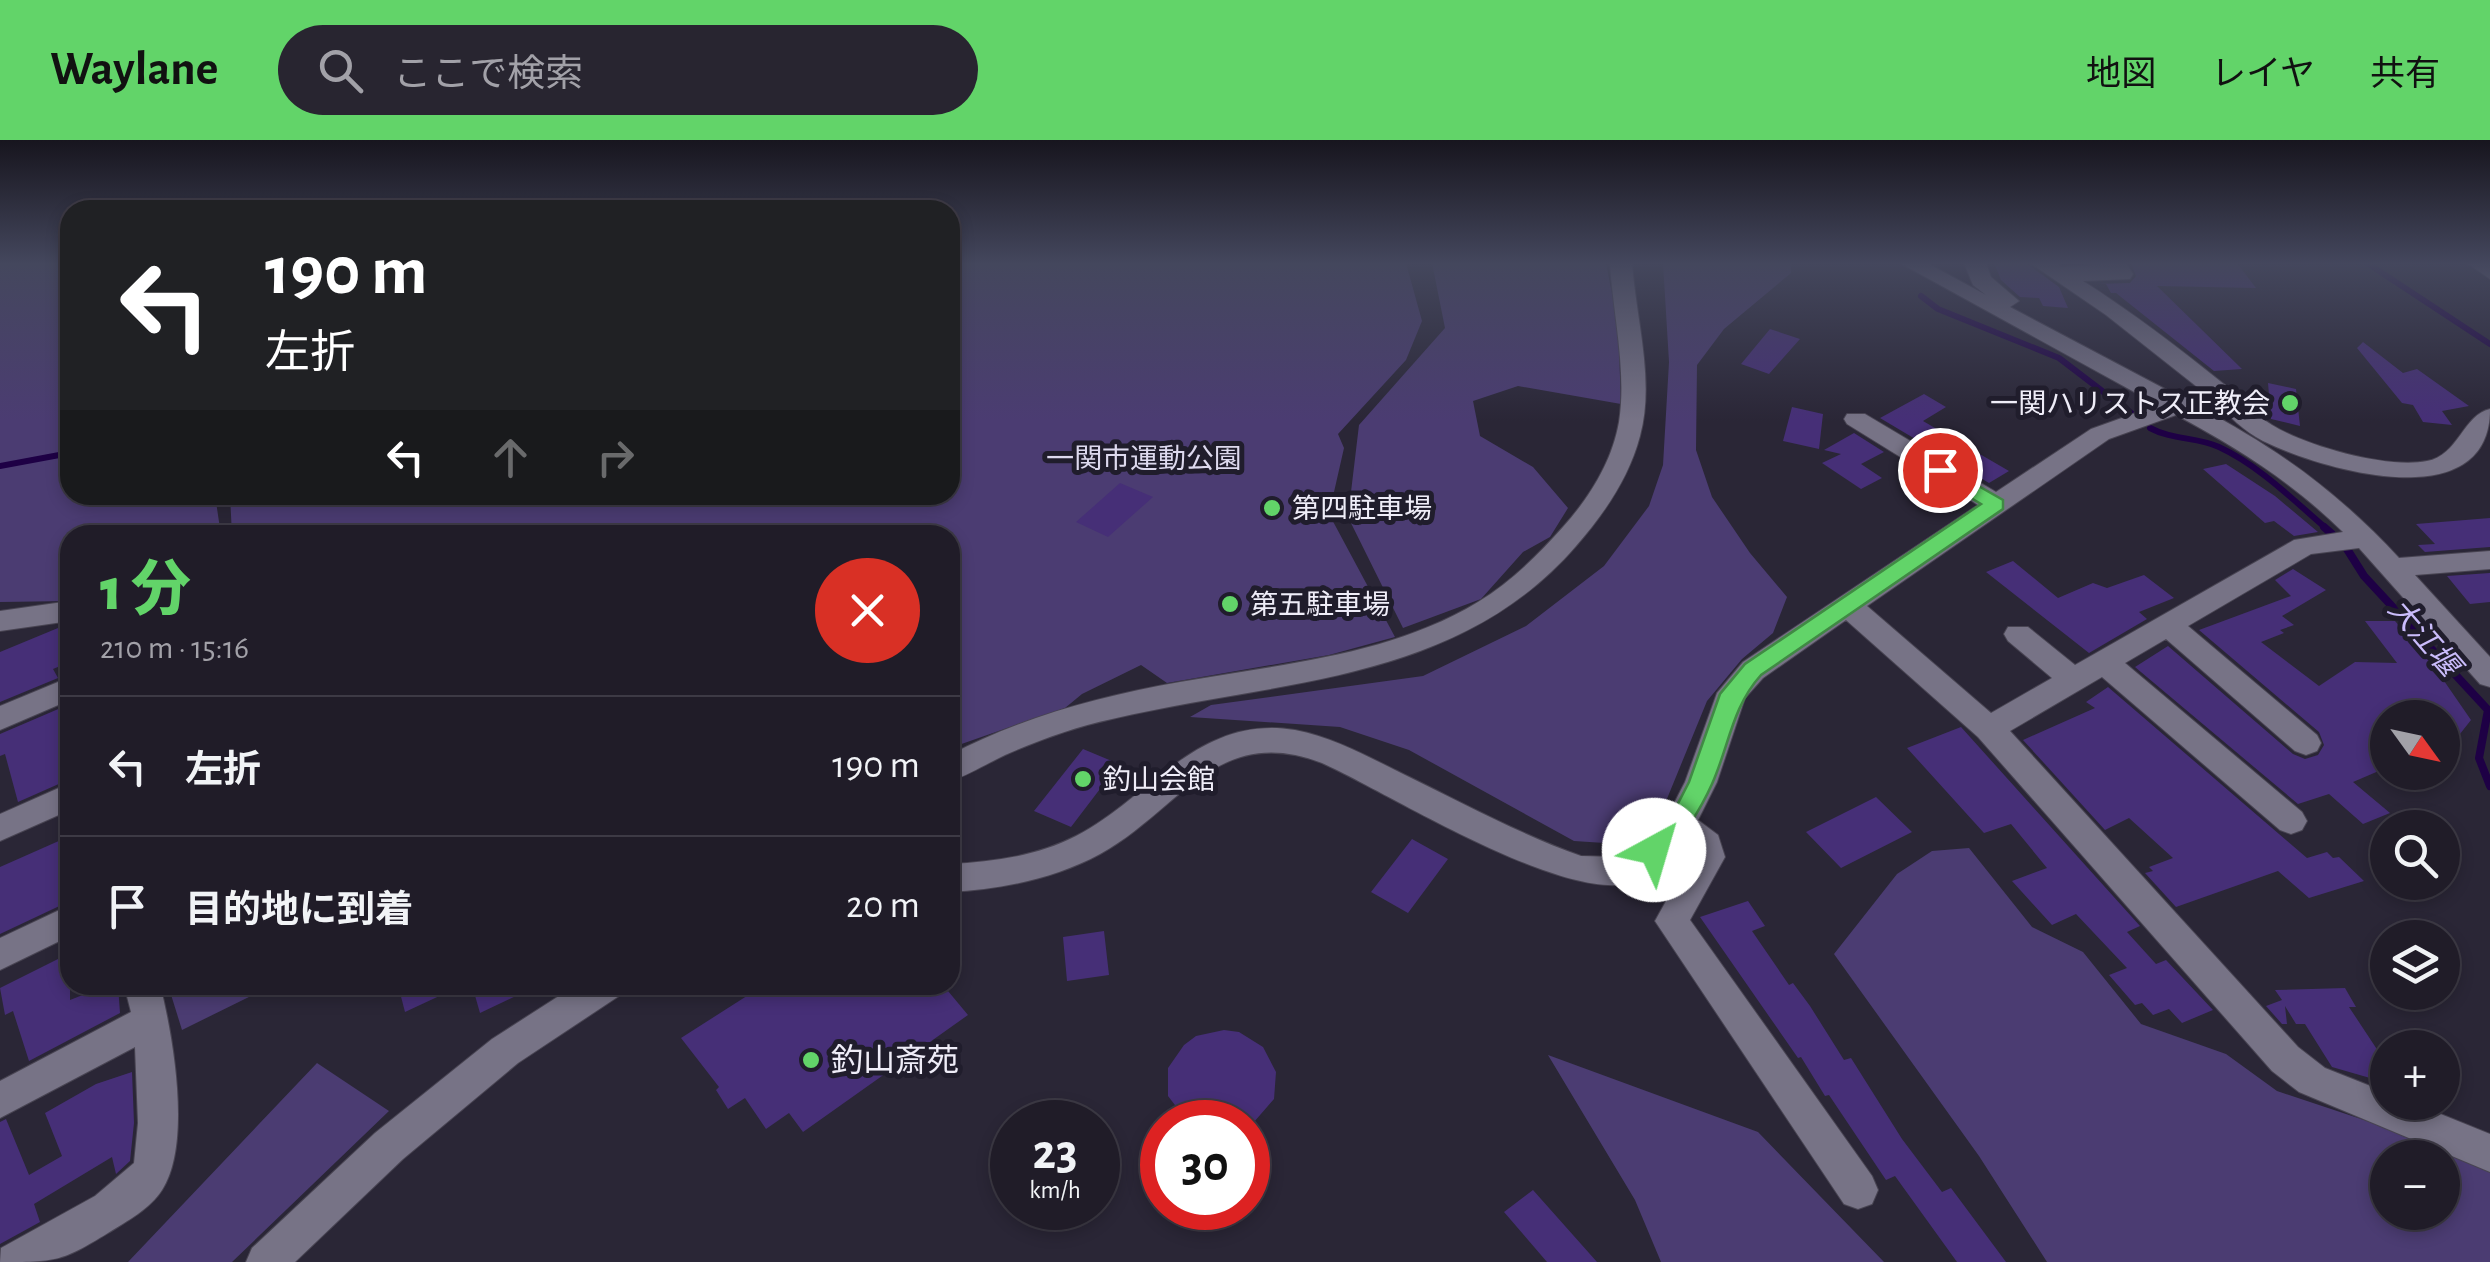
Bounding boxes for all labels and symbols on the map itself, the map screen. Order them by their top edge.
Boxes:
place label: 一関ハリストス正教会 [1990,389,2270,419]
marker: 一関ハリストス正教会 [2279,392,2301,414]
pin [1898,428,1983,513]
park label: 一関市運動公園 [1046,444,1242,474]
place label: 第四駐車場 [1292,494,1432,524]
marker: 第四駐車場 [1261,497,1283,519]
place label: 第五駐車場 [1250,590,1390,620]
marker: 第五駐車場 [1219,593,1241,615]
water label: 大江堰 [2382,593,2469,685]
north arrow [2370,700,2460,790]
place label: 釣山会館 [1103,765,1215,795]
marker: 釣山会館 [1072,768,1094,790]
position arrow [1602,798,1706,902]
place label: 釣山斎苑 [831,1043,959,1077]
marker: 釣山斎苑 [800,1049,822,1071]
speed limit sign: 30 [1140,1100,1270,1230]

